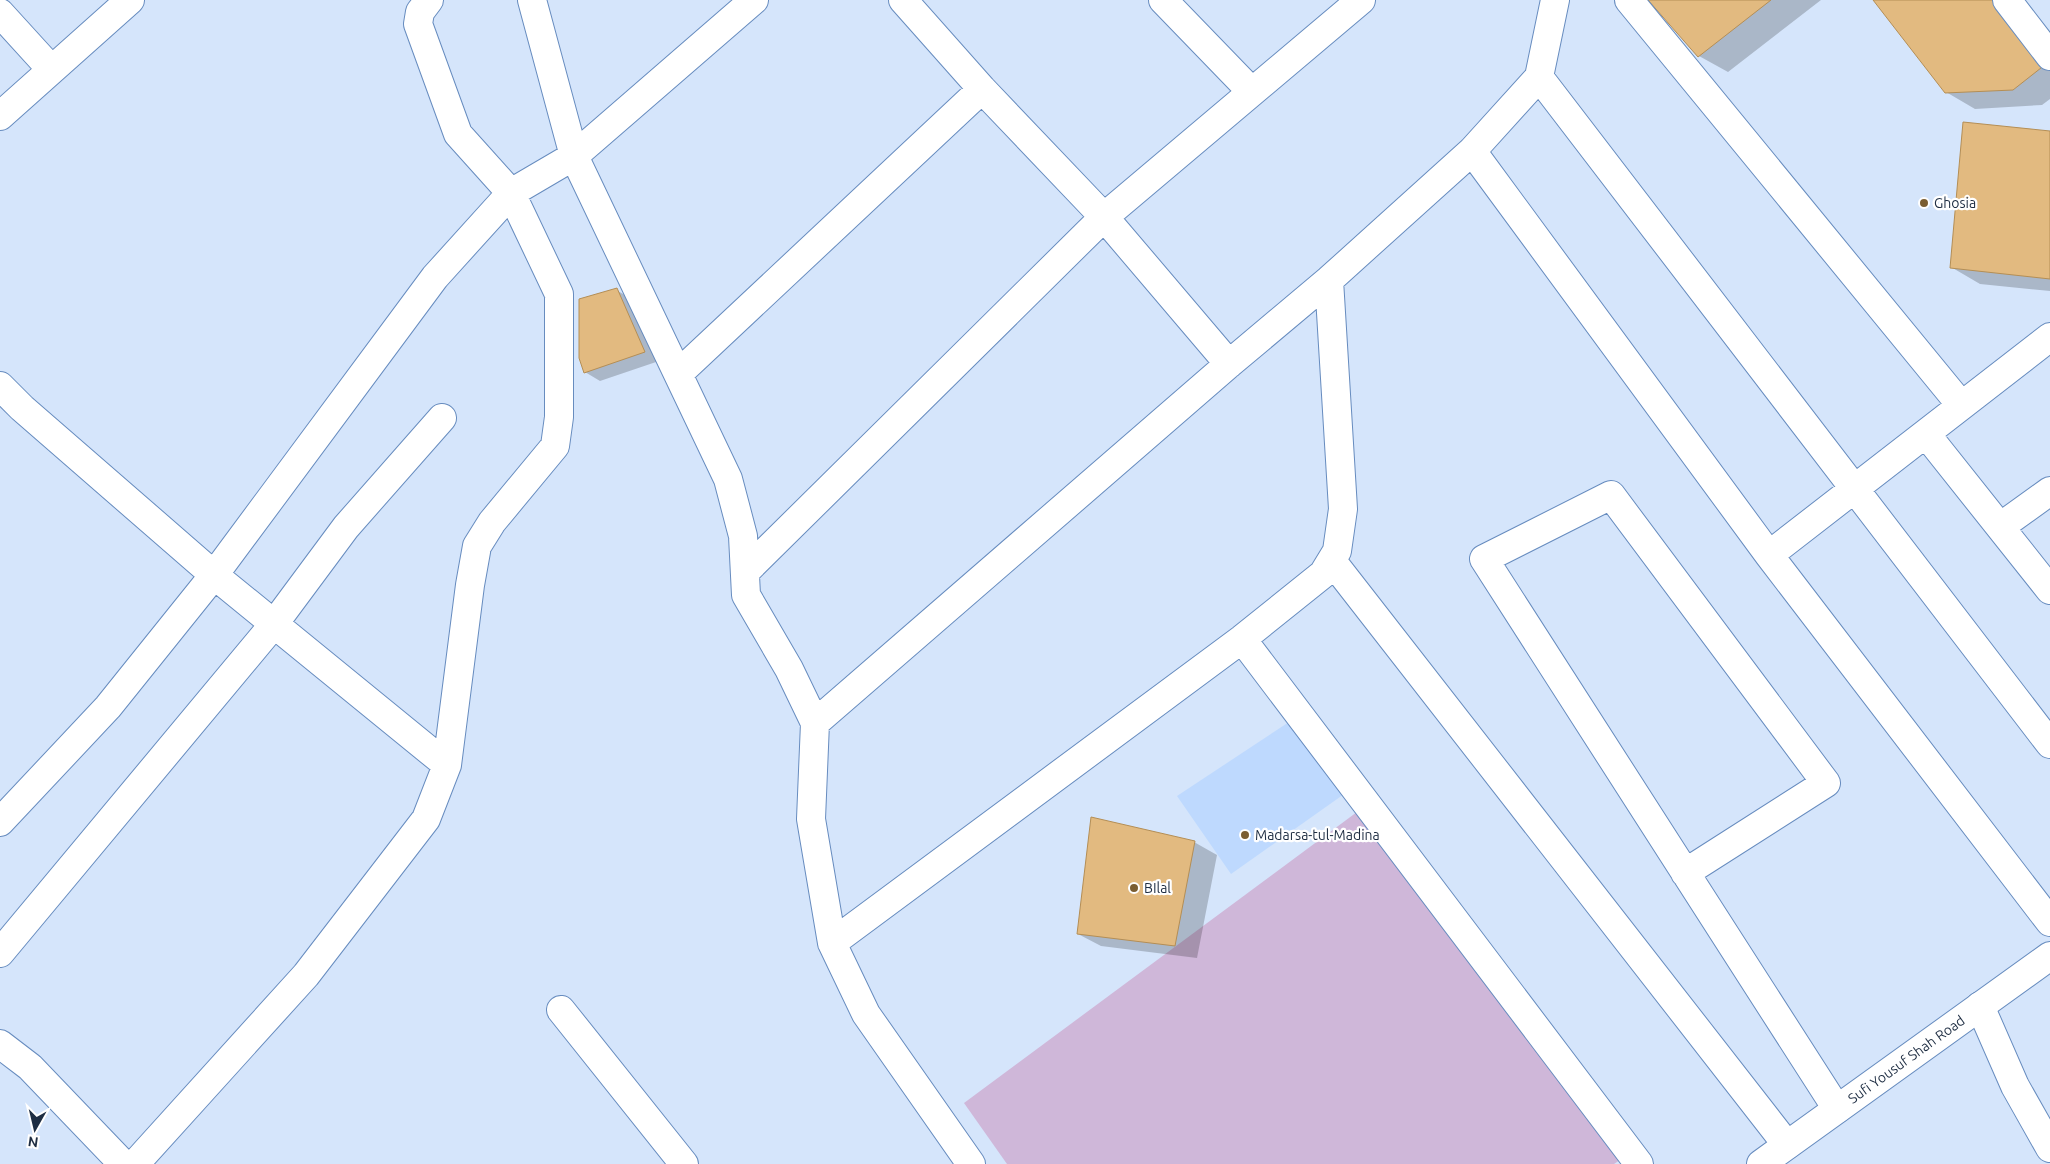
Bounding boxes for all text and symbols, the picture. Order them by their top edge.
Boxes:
place label: Ghosia [1934,195,1976,211]
marker: Ghosia [1918,197,1930,209]
place label: Madarsa-tul-Madina [1255,827,1380,843]
marker: Madarsa-tul-Madina [1239,829,1251,841]
place label: BIlal [1144,880,1171,896]
marker: BIlal [1128,882,1140,894]
street label: Sufi Yousuf Shah Road [1845,1012,1968,1107]
north arrow [10,1104,60,1154]
text: N [27,1133,39,1151]

